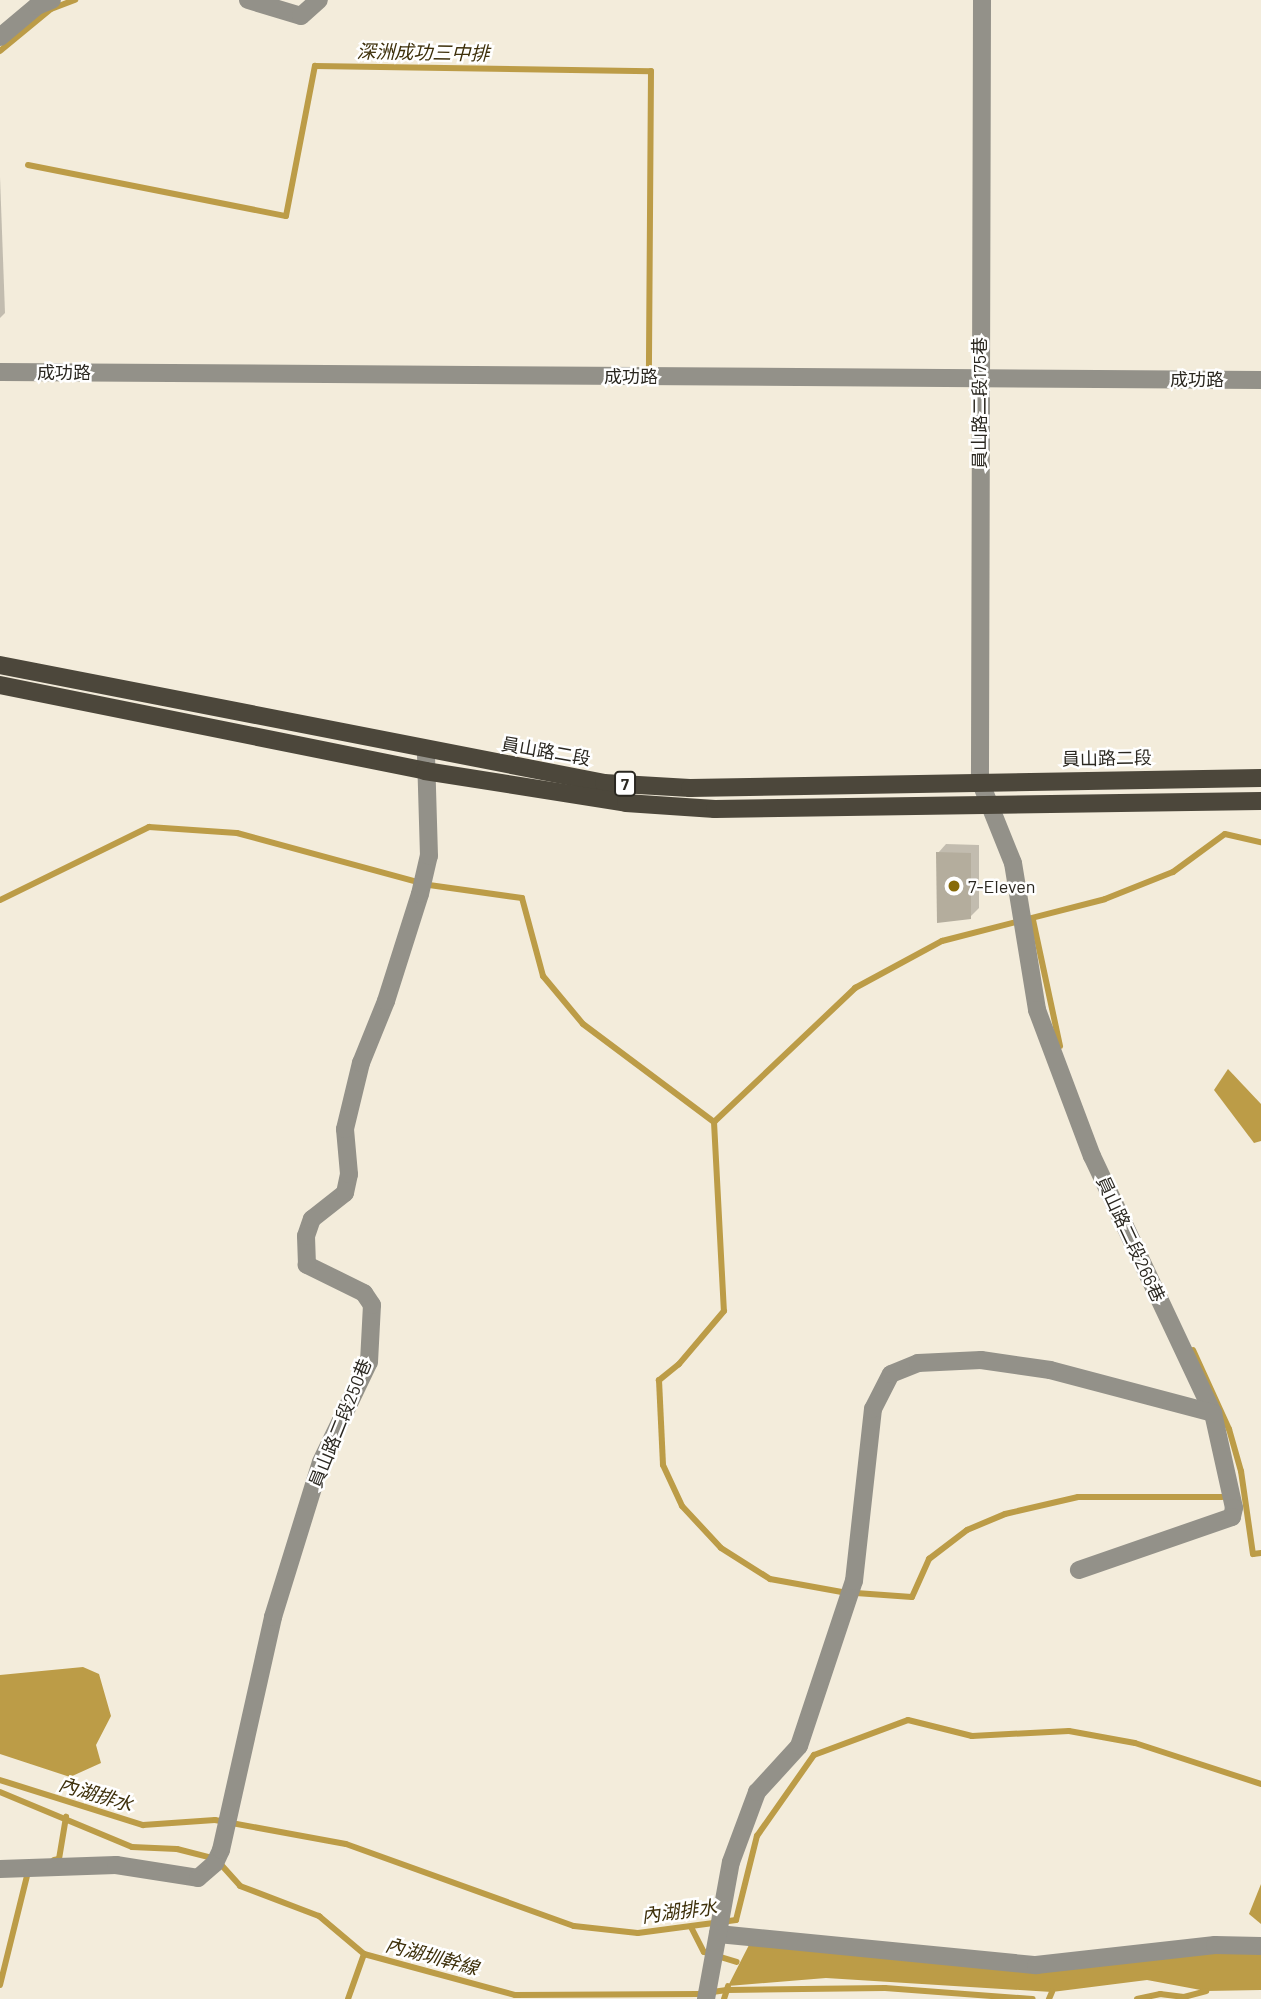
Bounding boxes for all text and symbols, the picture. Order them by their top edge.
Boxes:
water label: 深洲成功三中排 [356,39,490,65]
street label: 員山路二段175巷 [968,337,990,469]
street label: 成功路 [37,361,91,383]
street label: 成功路 [604,365,658,387]
street label: 成功路 [1170,368,1224,390]
street label: 員山路二段 [500,733,592,769]
street label: 員山路二段 [1062,746,1152,770]
road number: 7 [613,772,637,796]
place label: 7-Eleven [968,875,1036,897]
marker: 7-Eleven [946,878,962,894]
street label: 員山路二段266巷 [1092,1173,1170,1305]
street label: 員山路二段250巷 [304,1355,376,1491]
water label: 內湖排水 [56,1772,136,1816]
water label: 內湖排水 [640,1895,718,1927]
water label: 內湖圳幹線 [383,1933,481,1979]

